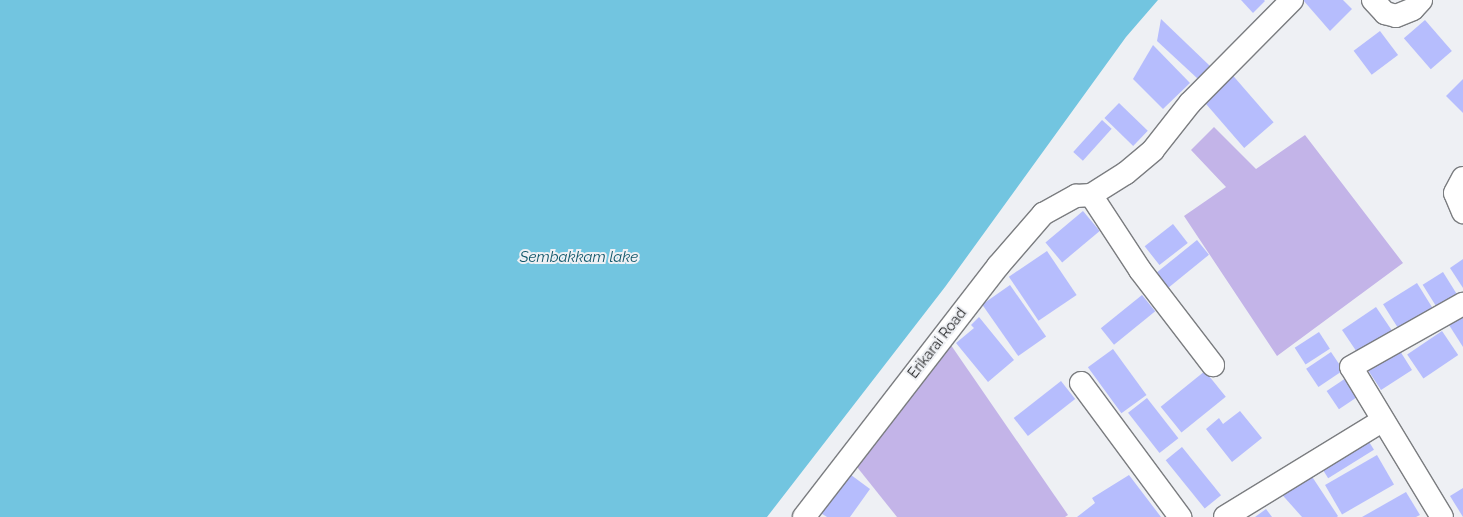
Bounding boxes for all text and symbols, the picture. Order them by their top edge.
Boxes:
water label: Sembakkam lake [520,249,638,267]
street label: Erikarai Road [904,305,970,381]

